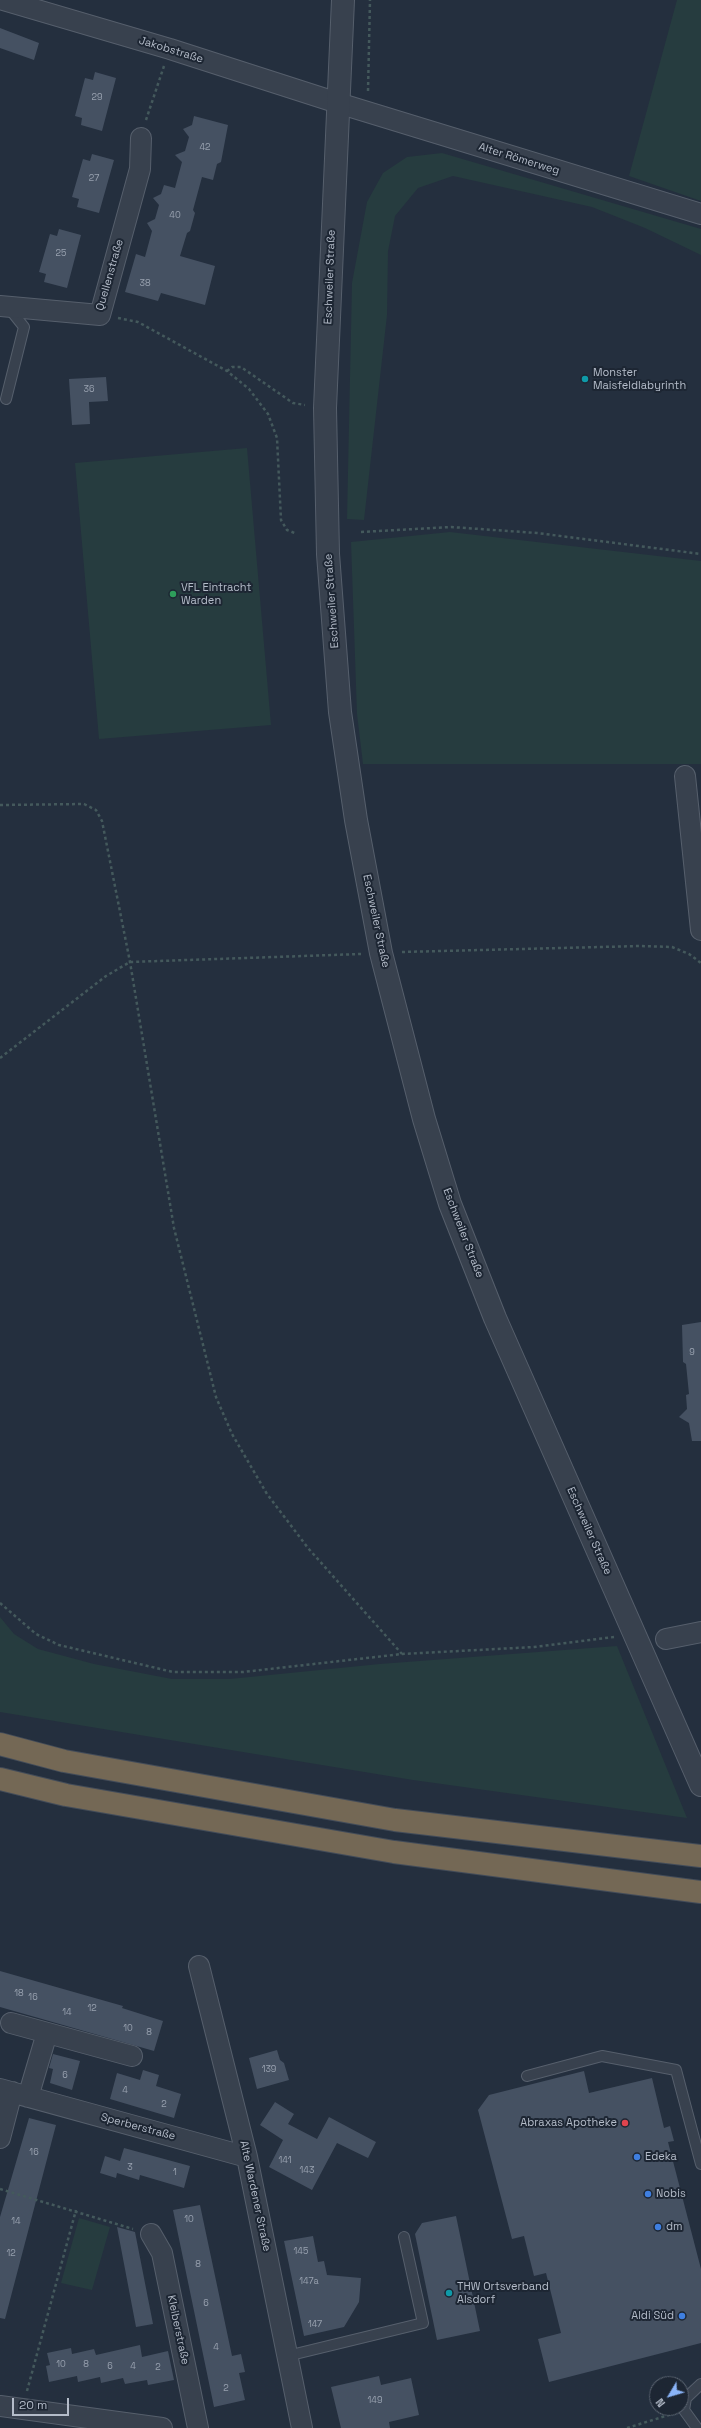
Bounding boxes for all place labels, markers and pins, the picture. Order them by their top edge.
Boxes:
place label: Monster Maisfeldlabyrinth [593,366,686,392]
marker: Monster Maisfeldlabyrinth [580,374,590,384]
place label: VFL Eintracht Warden [181,581,251,607]
marker: VFL Eintracht Warden [168,589,178,599]
place label: Abraxas Apotheke [520,2116,617,2130]
marker: Abraxas Apotheke [620,2118,630,2128]
place label: Edeka [645,2150,677,2164]
marker: Edeka [632,2152,642,2162]
place label: Nobis [656,2187,686,2201]
marker: Nobis [643,2189,653,2199]
place label: dm [666,2220,683,2234]
marker: dm [653,2222,663,2232]
place label: THW Ortsverband Alsdorf [457,2280,549,2306]
marker: THW Ortsverband Alsdorf [444,2288,454,2298]
place label: Aldi Süd [631,2309,674,2323]
marker: Aldi Süd [677,2311,687,2321]

